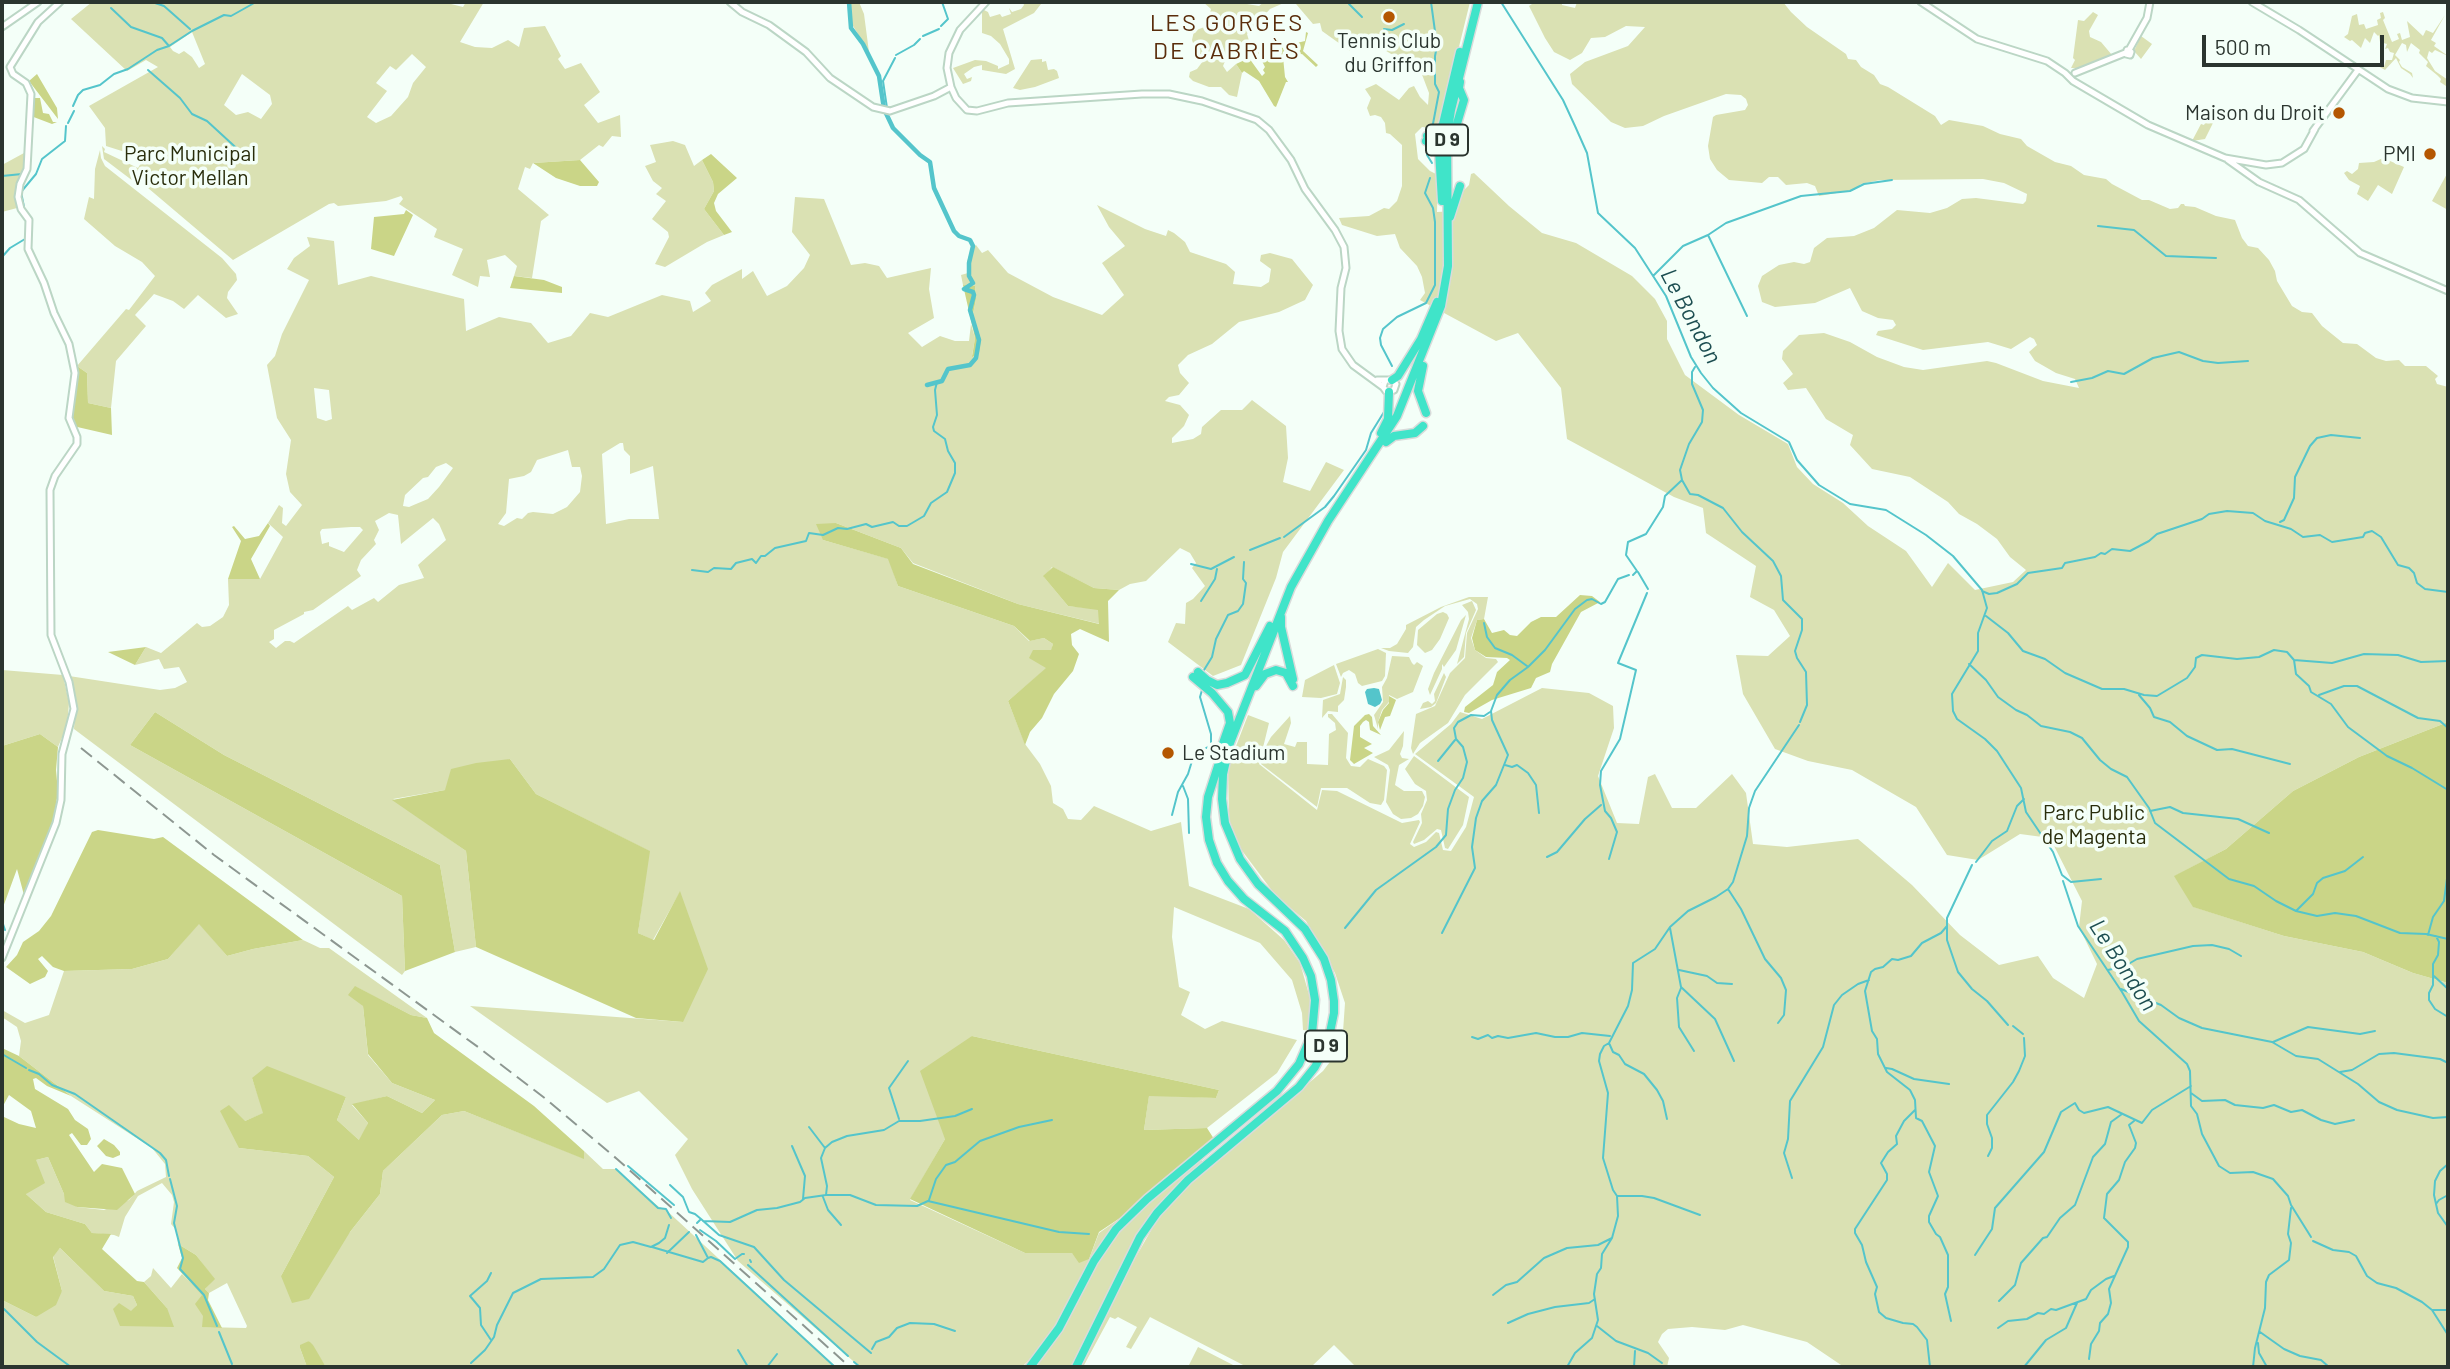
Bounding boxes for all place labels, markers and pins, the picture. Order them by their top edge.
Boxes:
marker: Tennis Club du Griffon [1381,9,1397,25]
place label: Tennis Club du Griffon [1337,28,1441,78]
place label: Maison du Droit [2185,100,2325,126]
marker: Maison du Droit [2331,105,2347,121]
place label: PMI [2383,141,2416,167]
marker: PMI [2422,146,2438,162]
place label: Le Stadium [1182,740,1285,766]
marker: Le Stadium [1160,745,1176,761]

